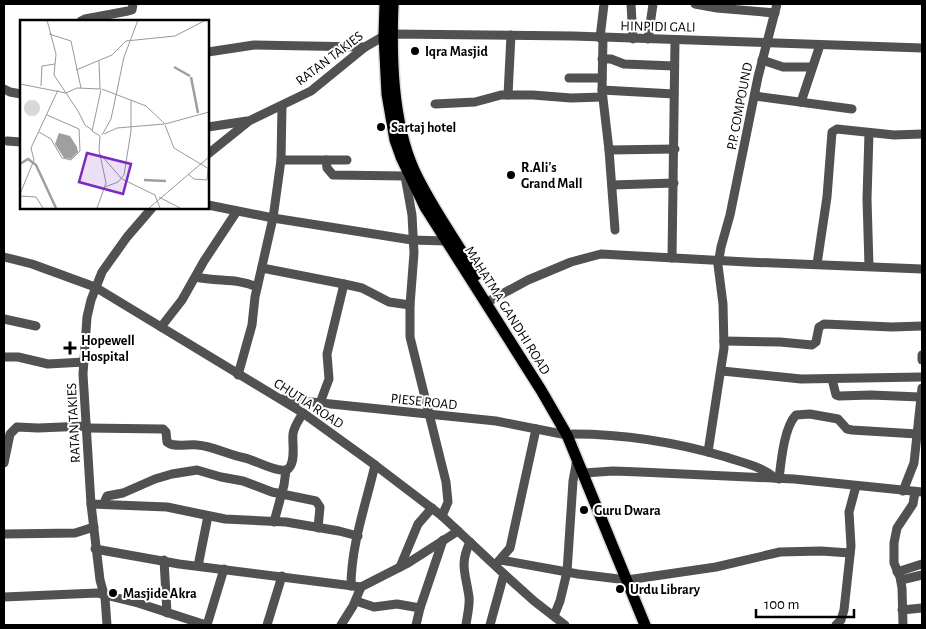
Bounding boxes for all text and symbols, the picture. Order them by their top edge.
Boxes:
street label: HINPIDI GALI [620,19,696,35]
inset map [20,20,209,209]
street label: RATAN TAKIES [293,29,366,88]
marker: Iqra Masjid [409,45,421,57]
place label: Iqra Masjid [425,45,488,59]
street label: P.P. COMPOUND [725,61,755,151]
marker: Sartaj hotel [375,121,387,133]
place label: Sartaj hotel [391,121,456,135]
place label: R.Ali's Grand Mall [521,161,582,191]
marker: R.Ali's Grand Mall [505,169,517,181]
street label: MAHATMA GANDHI ROAD [462,244,552,377]
place label: Hopewell Hospital [81,334,135,364]
marker: Hopewell Hospital [63,341,77,355]
street label: CHUTIA ROAD [271,376,346,432]
street label: RATAN TAKIES [65,383,83,463]
street label: PIESE ROAD [390,392,458,412]
marker: Guru Dwara [578,504,590,516]
place label: Guru Dwara [594,504,661,518]
marker: Urdu Library [614,583,626,595]
place label: Urdu Library [630,583,701,597]
scale bar [756,586,854,618]
marker: Masjide Akra [107,587,119,599]
place label: Masjide Akra [123,587,197,601]
text: 100 m [764,597,799,612]

